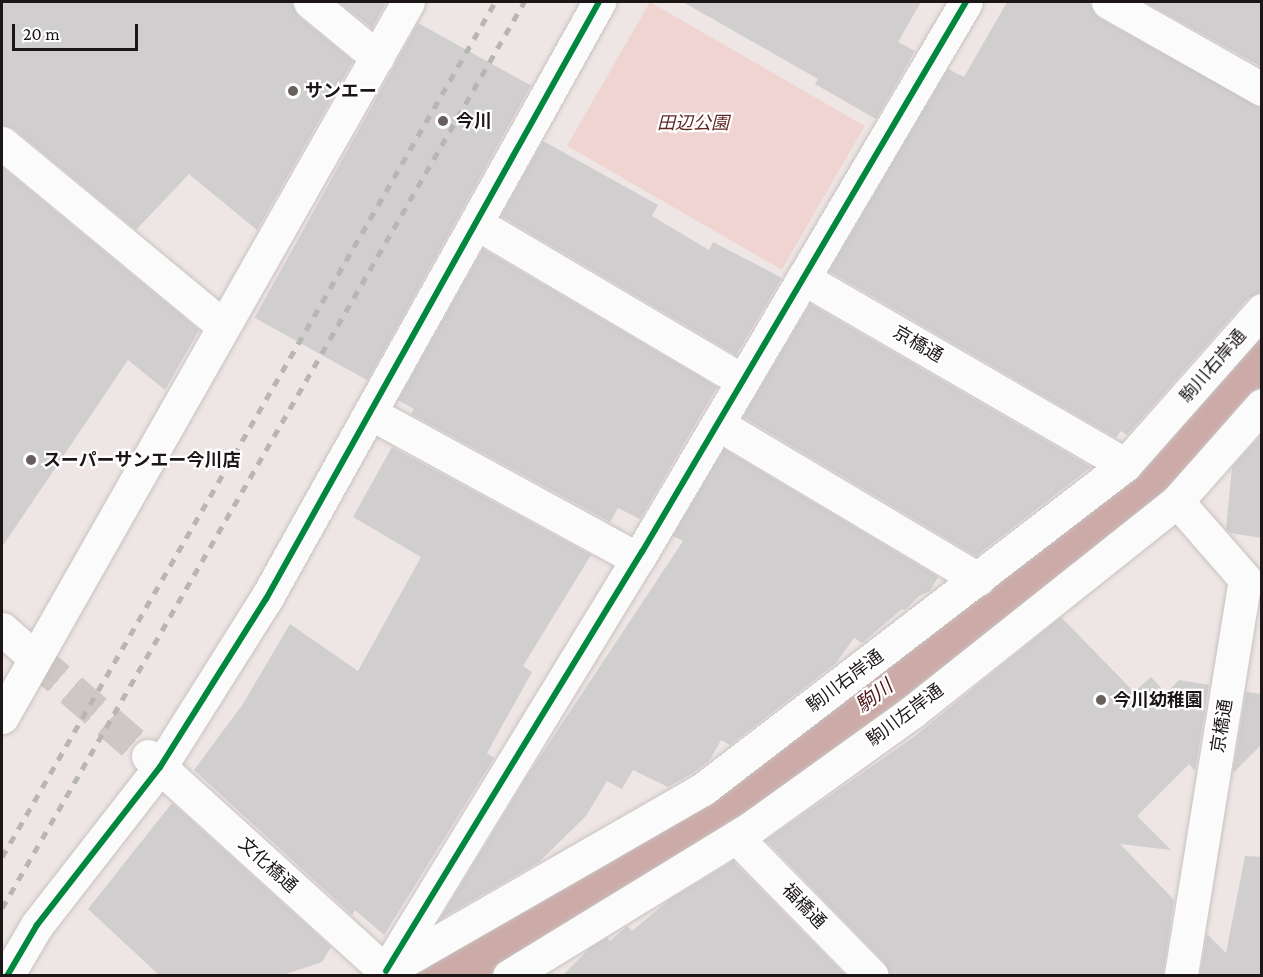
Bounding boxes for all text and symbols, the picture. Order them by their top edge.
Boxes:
scale bar [15,12,141,50]
text: 20 m [23,24,60,44]
place label: サンエー [305,80,377,102]
marker: サンエー [286,84,300,98]
place label: 今川 [456,110,492,132]
marker: 今川 [434,112,452,130]
park label: 田辺公園 [657,112,729,134]
street label: 京橋通 [889,321,947,367]
street label: 駒川右岸通 [1175,325,1251,407]
place label: スーパーサンエー今川店 [43,449,241,471]
marker: スーパーサンエー今川店 [24,453,38,467]
street label: 駒川右岸通 [803,645,887,717]
water label: 駒川 [851,674,897,718]
street label: 駒川左岸通 [863,679,947,751]
place label: 今川幼稚園 [1113,689,1203,711]
marker: 今川幼稚園 [1094,693,1108,707]
street label: 京橋通 [1207,698,1237,754]
street label: 文化橋通 [234,833,302,897]
street label: 福橋通 [777,879,831,933]

